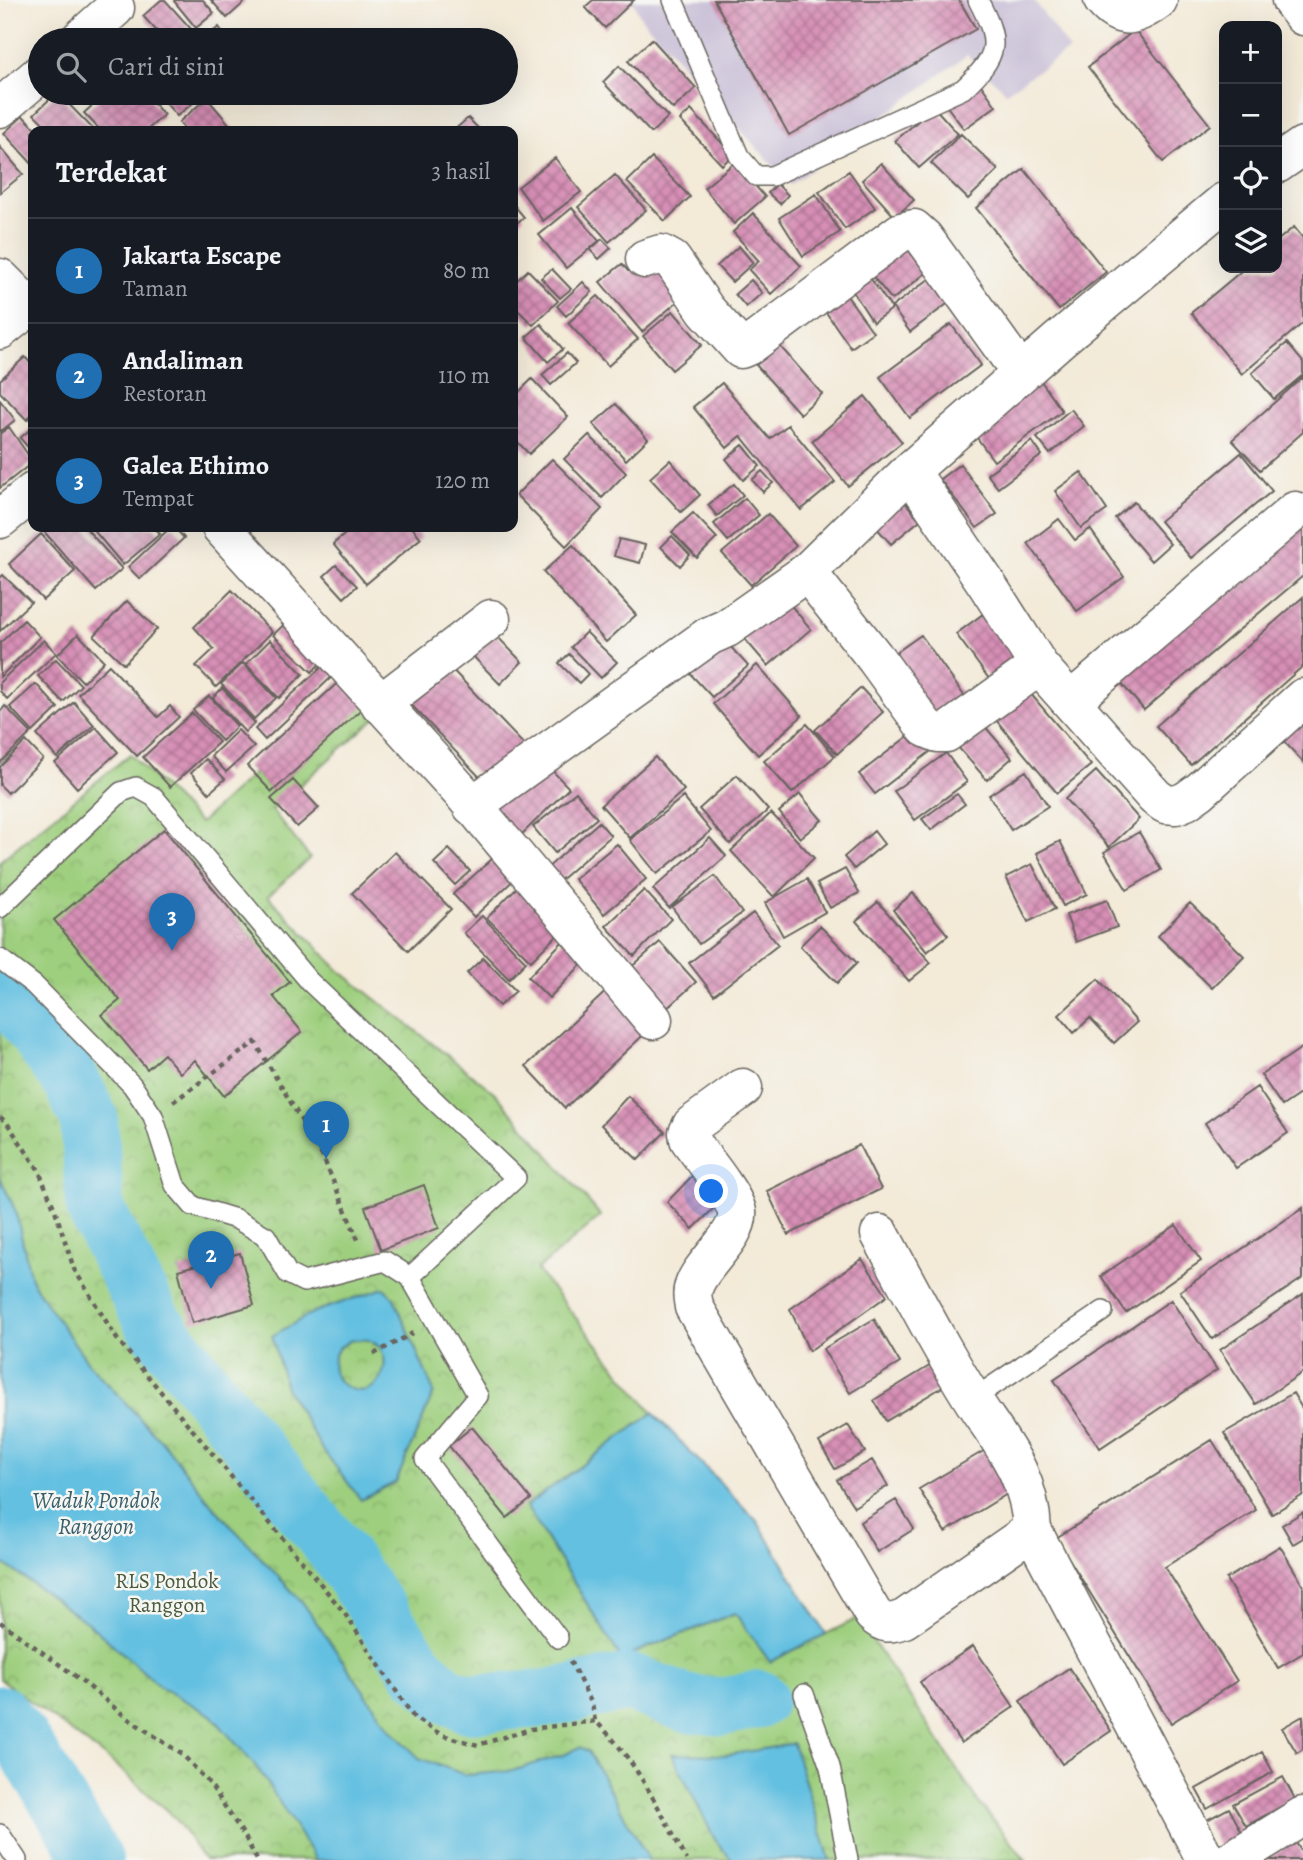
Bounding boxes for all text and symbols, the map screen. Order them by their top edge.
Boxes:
map controls [1219,21,1282,273]
button: + [1219,21,1282,84]
search box [28,28,518,105]
icon: search [52,48,90,86]
text: Cari di sini [108,49,225,84]
button: − [1219,84,1282,147]
button: locate [1219,147,1282,210]
text: Terdekat [56,152,167,192]
text: 3 hasil [432,156,490,187]
button: layers [1219,210,1282,273]
text: Jakarta Escape [123,238,281,273]
text: 1 [75,255,83,286]
text: 80 m [443,255,490,286]
text: Taman [123,273,188,304]
text: Andaliman [123,343,243,378]
text: 2 [73,360,85,391]
text: 110 m [438,360,490,391]
text: Restoran [123,378,207,409]
text: Galea Ethimo [123,448,269,483]
text: 3 [74,465,84,496]
text: 120 m [435,465,490,496]
text: Tempat [123,483,194,514]
pin: 3 [149,893,195,951]
pin: 1 [303,1101,349,1159]
your location [694,1174,728,1208]
pin: 2 [188,1231,234,1289]
water label: Waduk Pondok Ranggon [32,1485,160,1542]
park label: RLS Pondok Ranggon [115,1567,219,1619]

